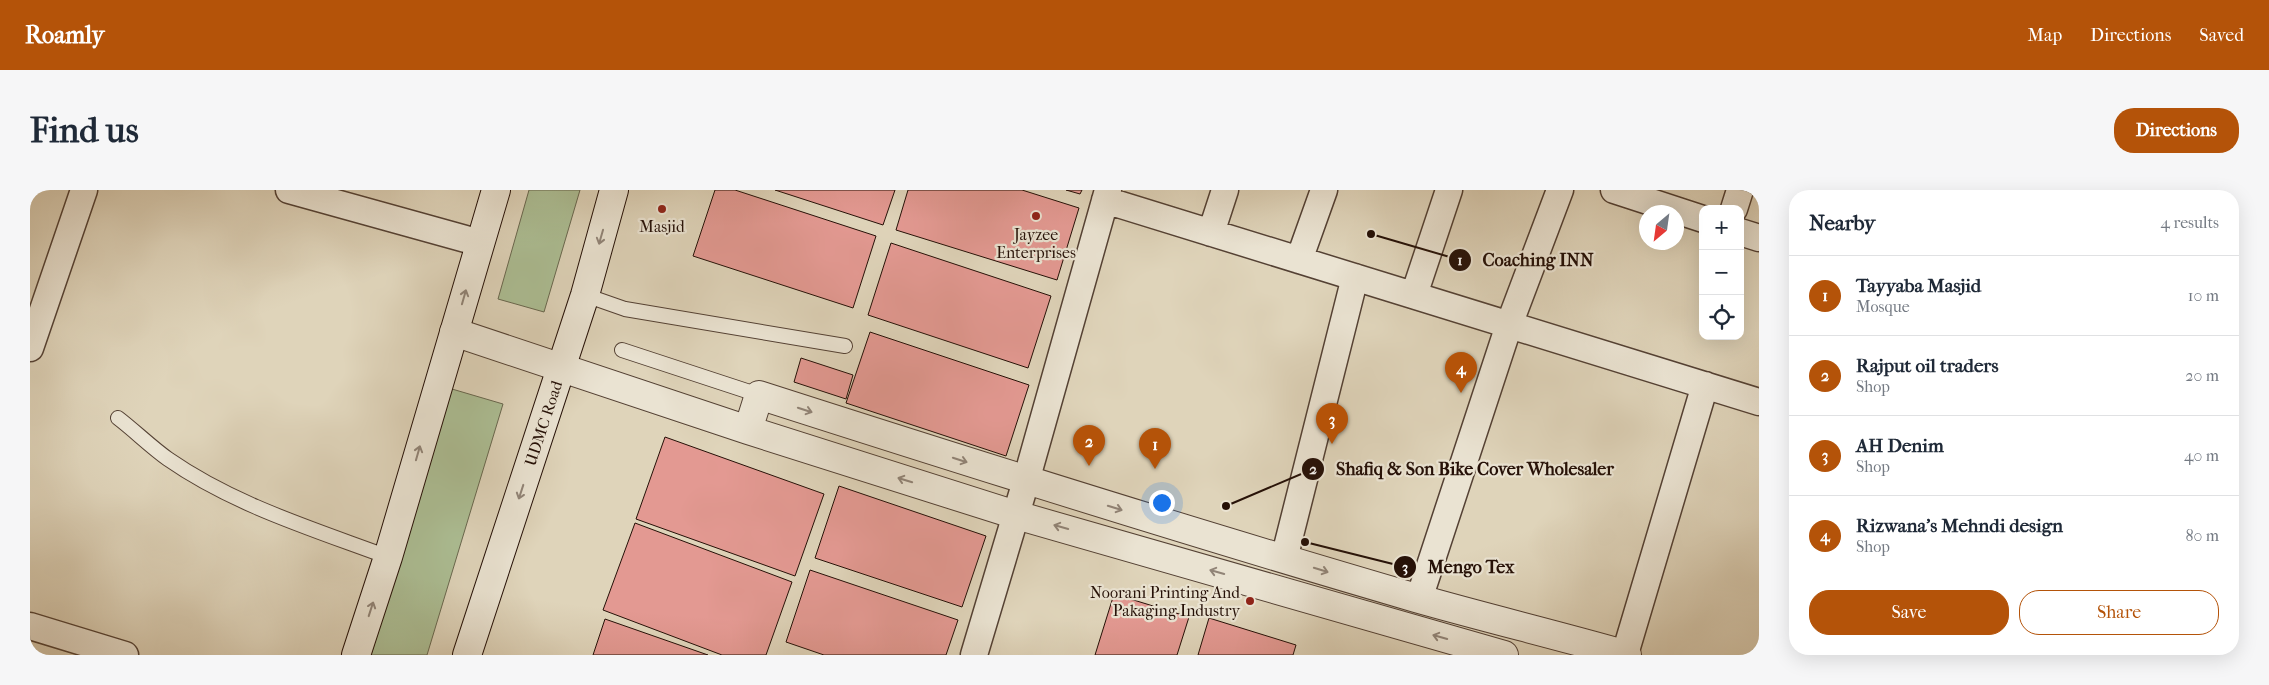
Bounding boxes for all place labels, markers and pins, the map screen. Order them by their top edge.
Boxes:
marker: Masjid [656,203,668,215]
marker: Jayzee Enterprises [1030,210,1042,222]
place label: Masjid [639,217,685,236]
place label: Jayzee Enterprises [996,225,1076,262]
callout: Coaching INN [1448,243,1604,276]
pin: 4 [1445,352,1477,393]
pin: 3 [1316,403,1348,444]
pin: 2 [1073,425,1105,466]
pin: 1 [1139,428,1171,469]
callout: Shafiq & Son Bike Cover Wholesaler [1301,452,1624,485]
callout: Mengo Tex [1393,550,1525,583]
place label: Noorani Printing And Pakaging Industry [1090,583,1240,620]
marker: Noorani Printing And Pakaging Industry [1244,595,1256,607]

